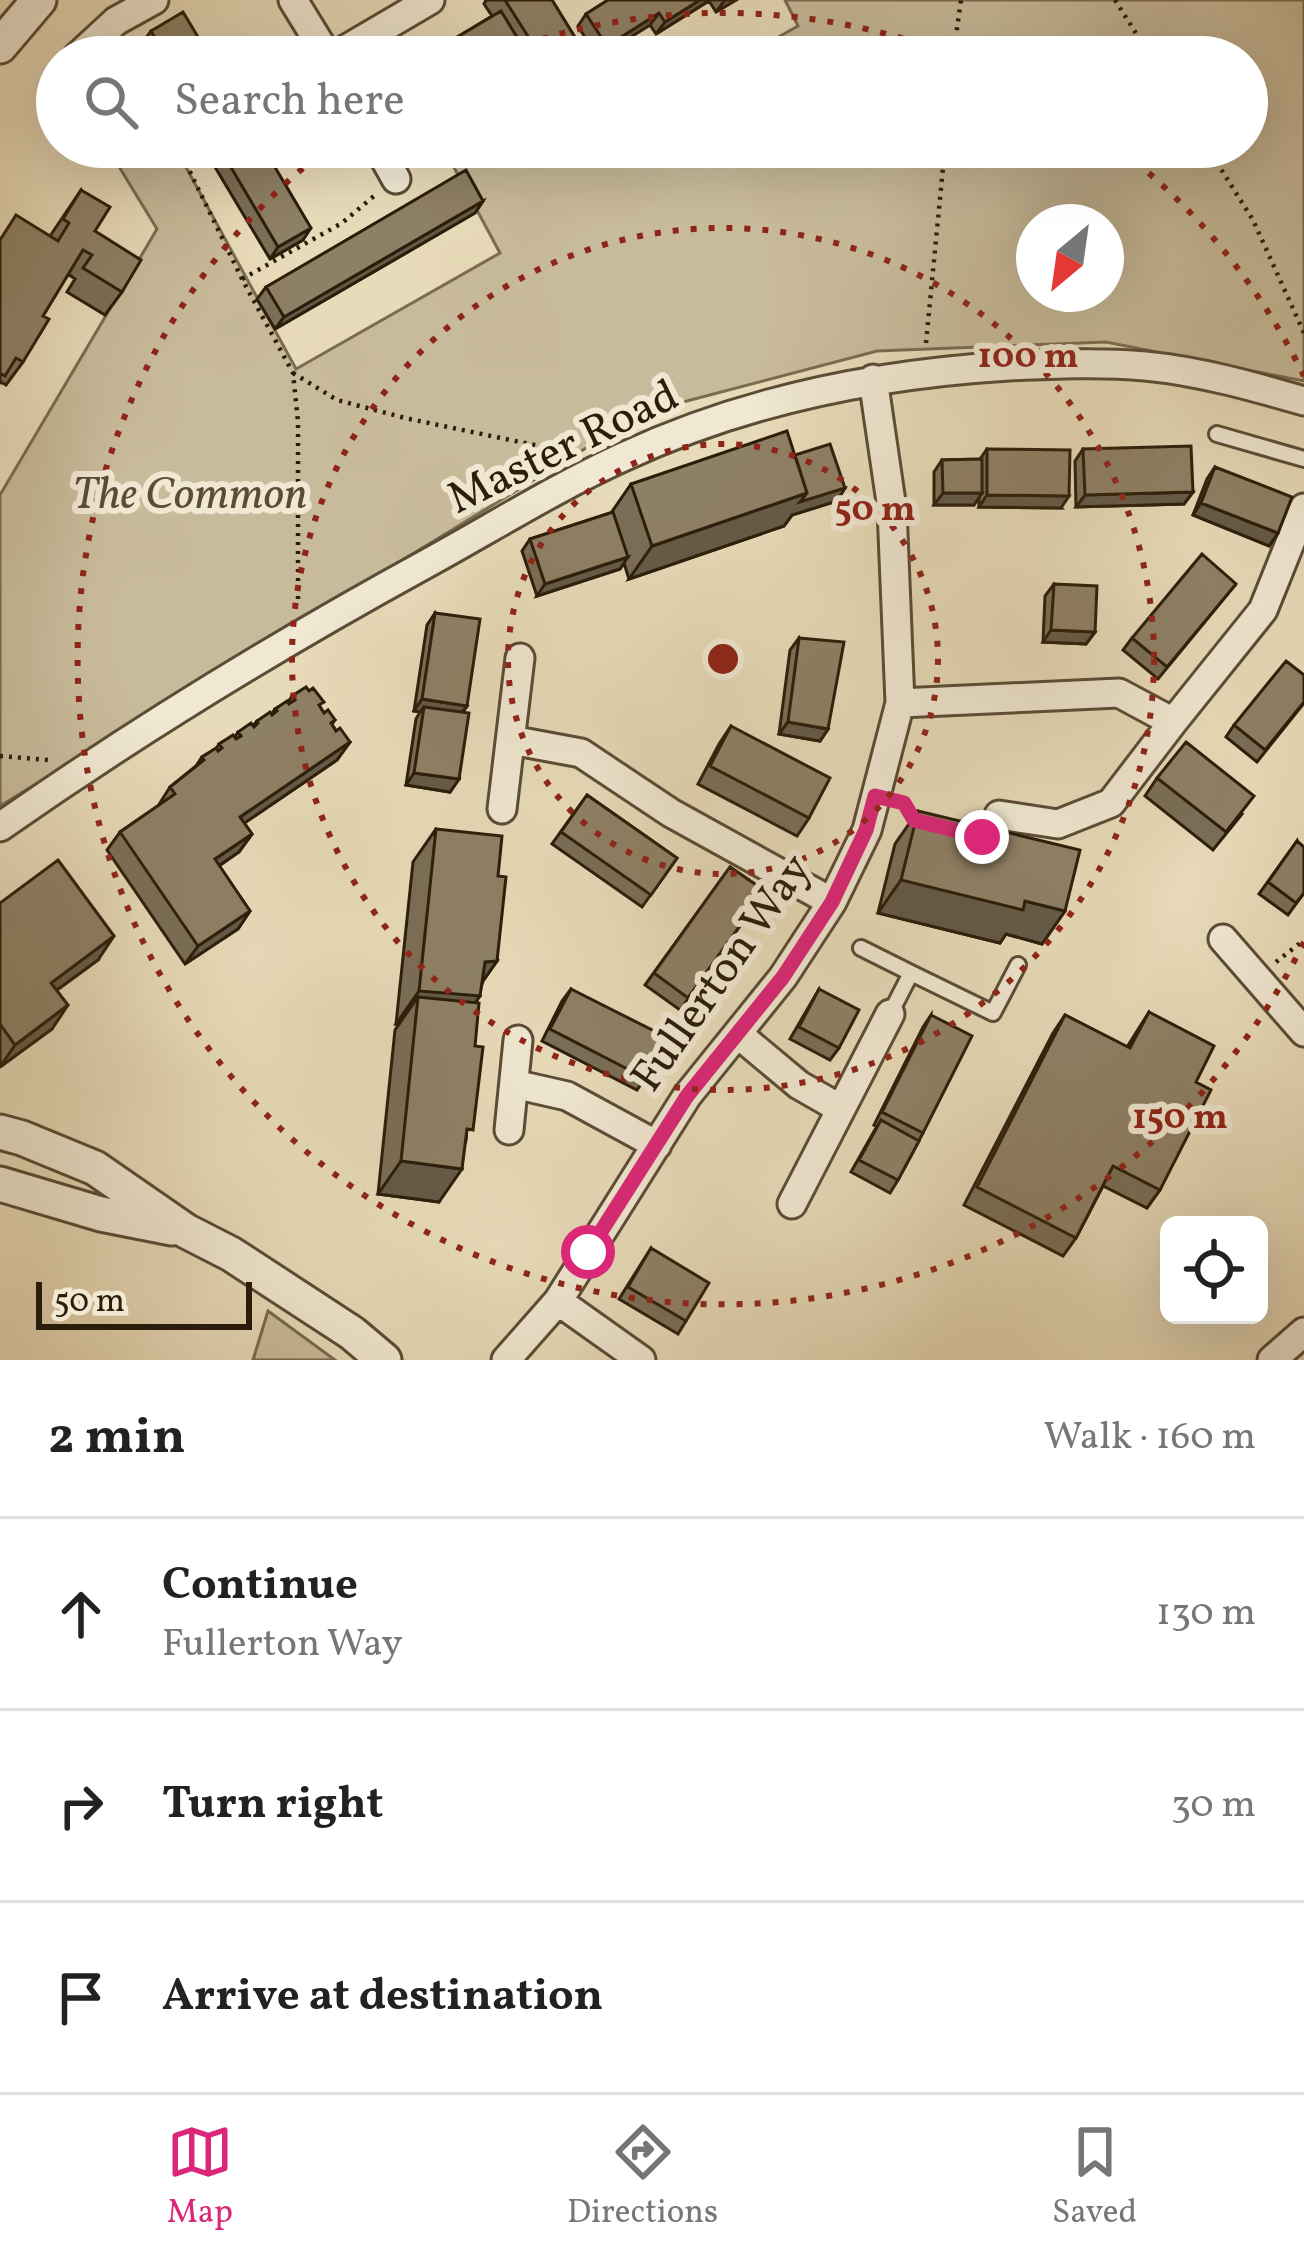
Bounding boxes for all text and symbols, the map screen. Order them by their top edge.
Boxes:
search box [36,36,1268,168]
icon: search [78,69,144,135]
text: Search here [174,71,405,134]
north arrow [1016,204,1124,312]
text: 100 m [977,333,1079,383]
street label: Master Road [438,366,690,532]
park label: The Common [73,465,307,528]
text: 50 m [834,486,916,536]
centre of rings [702,638,744,680]
route end [955,810,1009,864]
street label: Fullerton Way [618,842,828,1106]
text: 150 m [1132,1094,1228,1144]
map controls [1160,1216,1268,1324]
button: locate [1160,1216,1268,1324]
route start [561,1225,615,1279]
scale bar [36,1276,252,1329]
text: 50 m [54,1280,125,1326]
text: 2 min [48,1403,186,1474]
text: Walk · 160 m [1043,1411,1256,1465]
text: Continue [162,1555,358,1618]
icon: ahead [48,1581,114,1647]
text: 130 m [1156,1587,1256,1641]
text: Fullerton Way [162,1618,403,1672]
icon: right [48,1773,114,1839]
text: Turn right [162,1774,383,1837]
text: 30 m [1171,1779,1256,1833]
icon: arrive [48,1965,114,2031]
text: Arrive at destination [162,1966,603,2029]
tab: Map [167,2119,233,2237]
tab: Directions [567,2119,718,2237]
tab: Saved [1052,2119,1137,2237]

